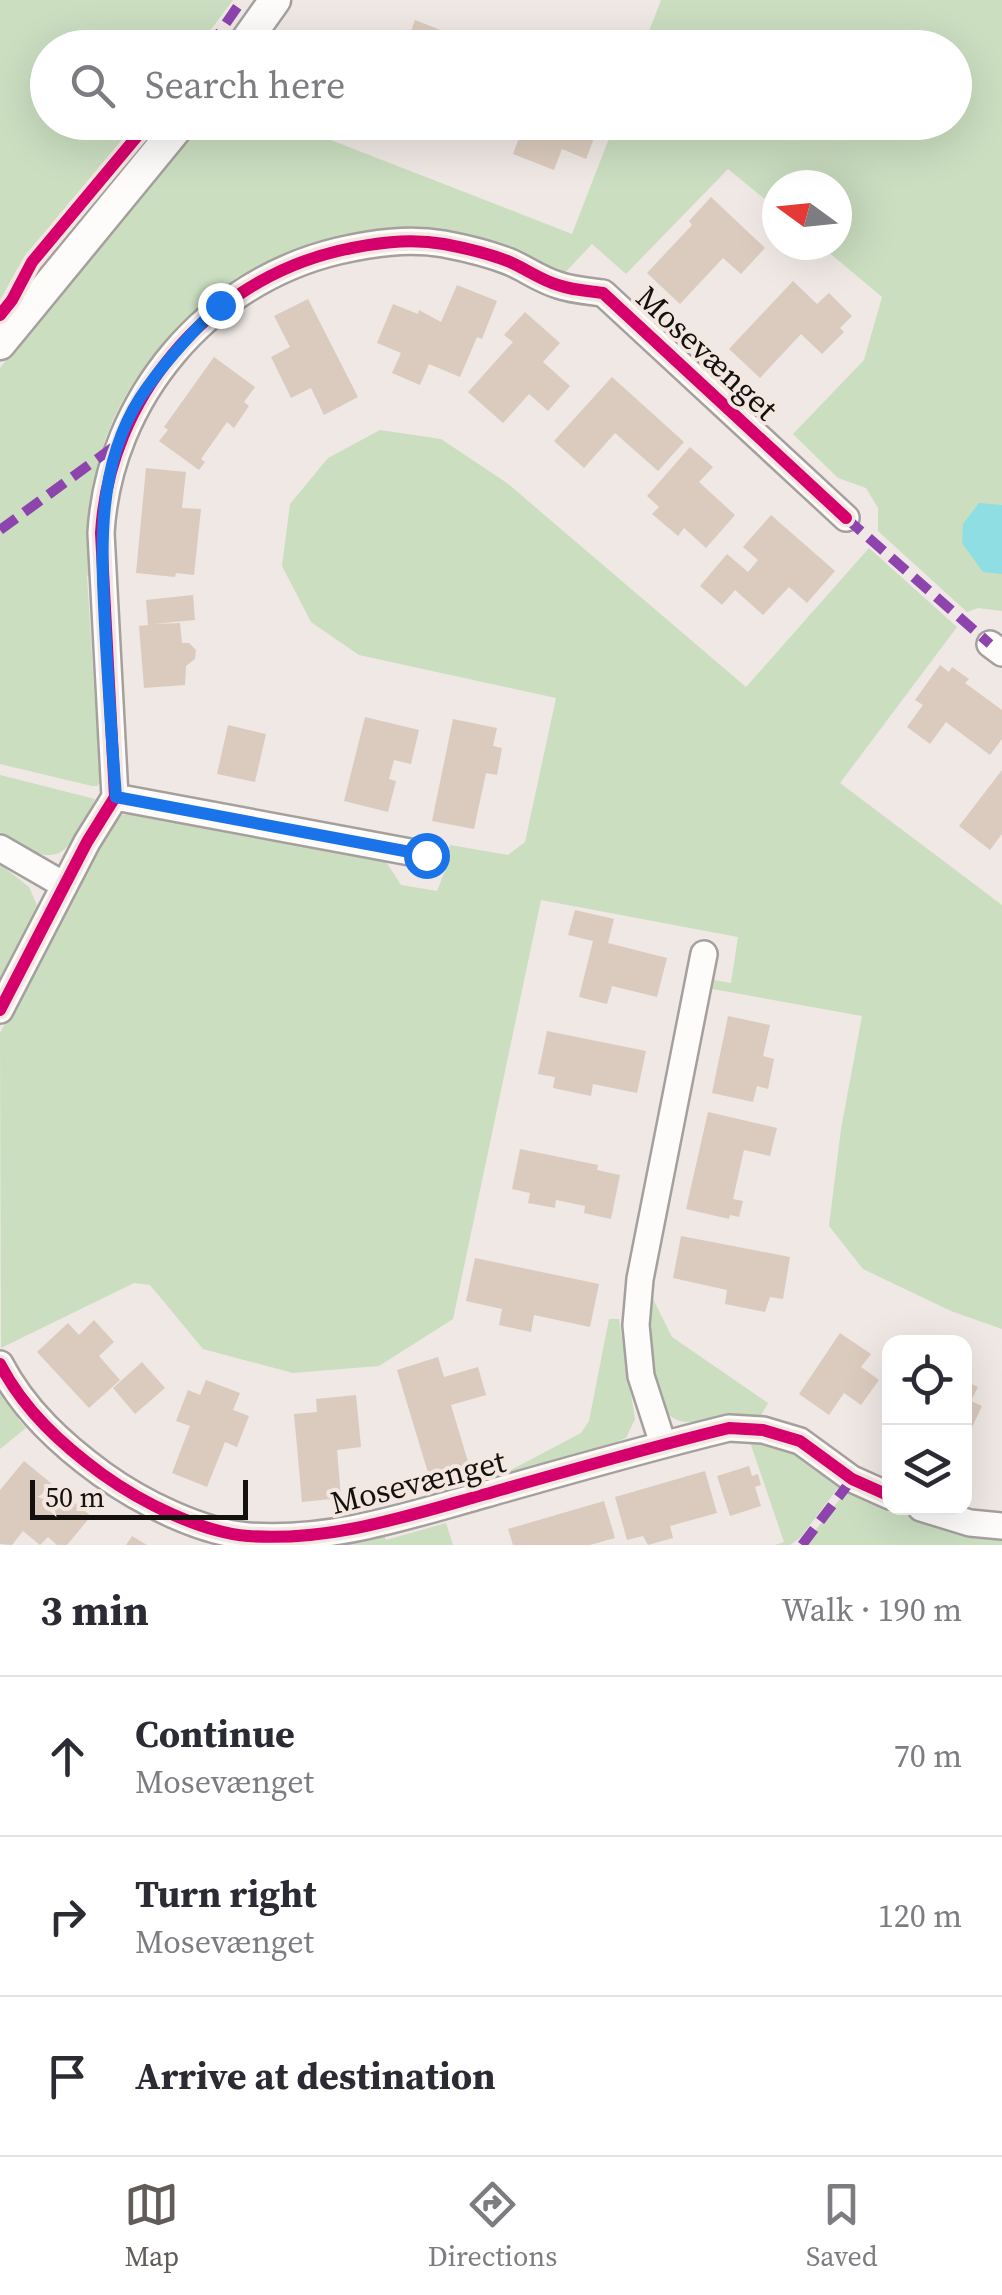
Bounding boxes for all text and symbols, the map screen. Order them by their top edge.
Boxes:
search box [30,30,972,140]
icon: search [65,58,120,113]
text: Search here [145,59,345,111]
north arrow [762,170,852,260]
street label: Mosevænget [627,276,788,430]
route end [198,283,244,329]
route start [404,833,450,879]
map controls [882,1335,972,1515]
button: locate [882,1335,972,1425]
button: layers [882,1425,972,1515]
street label: Mosevænget [326,1439,511,1525]
scale bar [30,1475,248,1520]
text: 50 m [45,1478,105,1516]
text: 3 min [40,1581,149,1639]
text: Walk · 190 m [781,1588,962,1632]
text: Continue [135,1708,295,1760]
icon: ahead [40,1729,95,1784]
text: 70 m [894,1734,962,1778]
text: Mosevænget [135,1760,314,1804]
text: Turn right [135,1868,317,1920]
icon: right [40,1889,95,1944]
text: 120 m [878,1894,962,1938]
text: Mosevænget [135,1920,314,1964]
icon: arrive [40,2049,95,2104]
text: Arrive at destination [135,2050,496,2102]
tab: Map [124,2177,179,2275]
tab: Directions [428,2177,557,2275]
tab: Saved [806,2177,878,2275]

